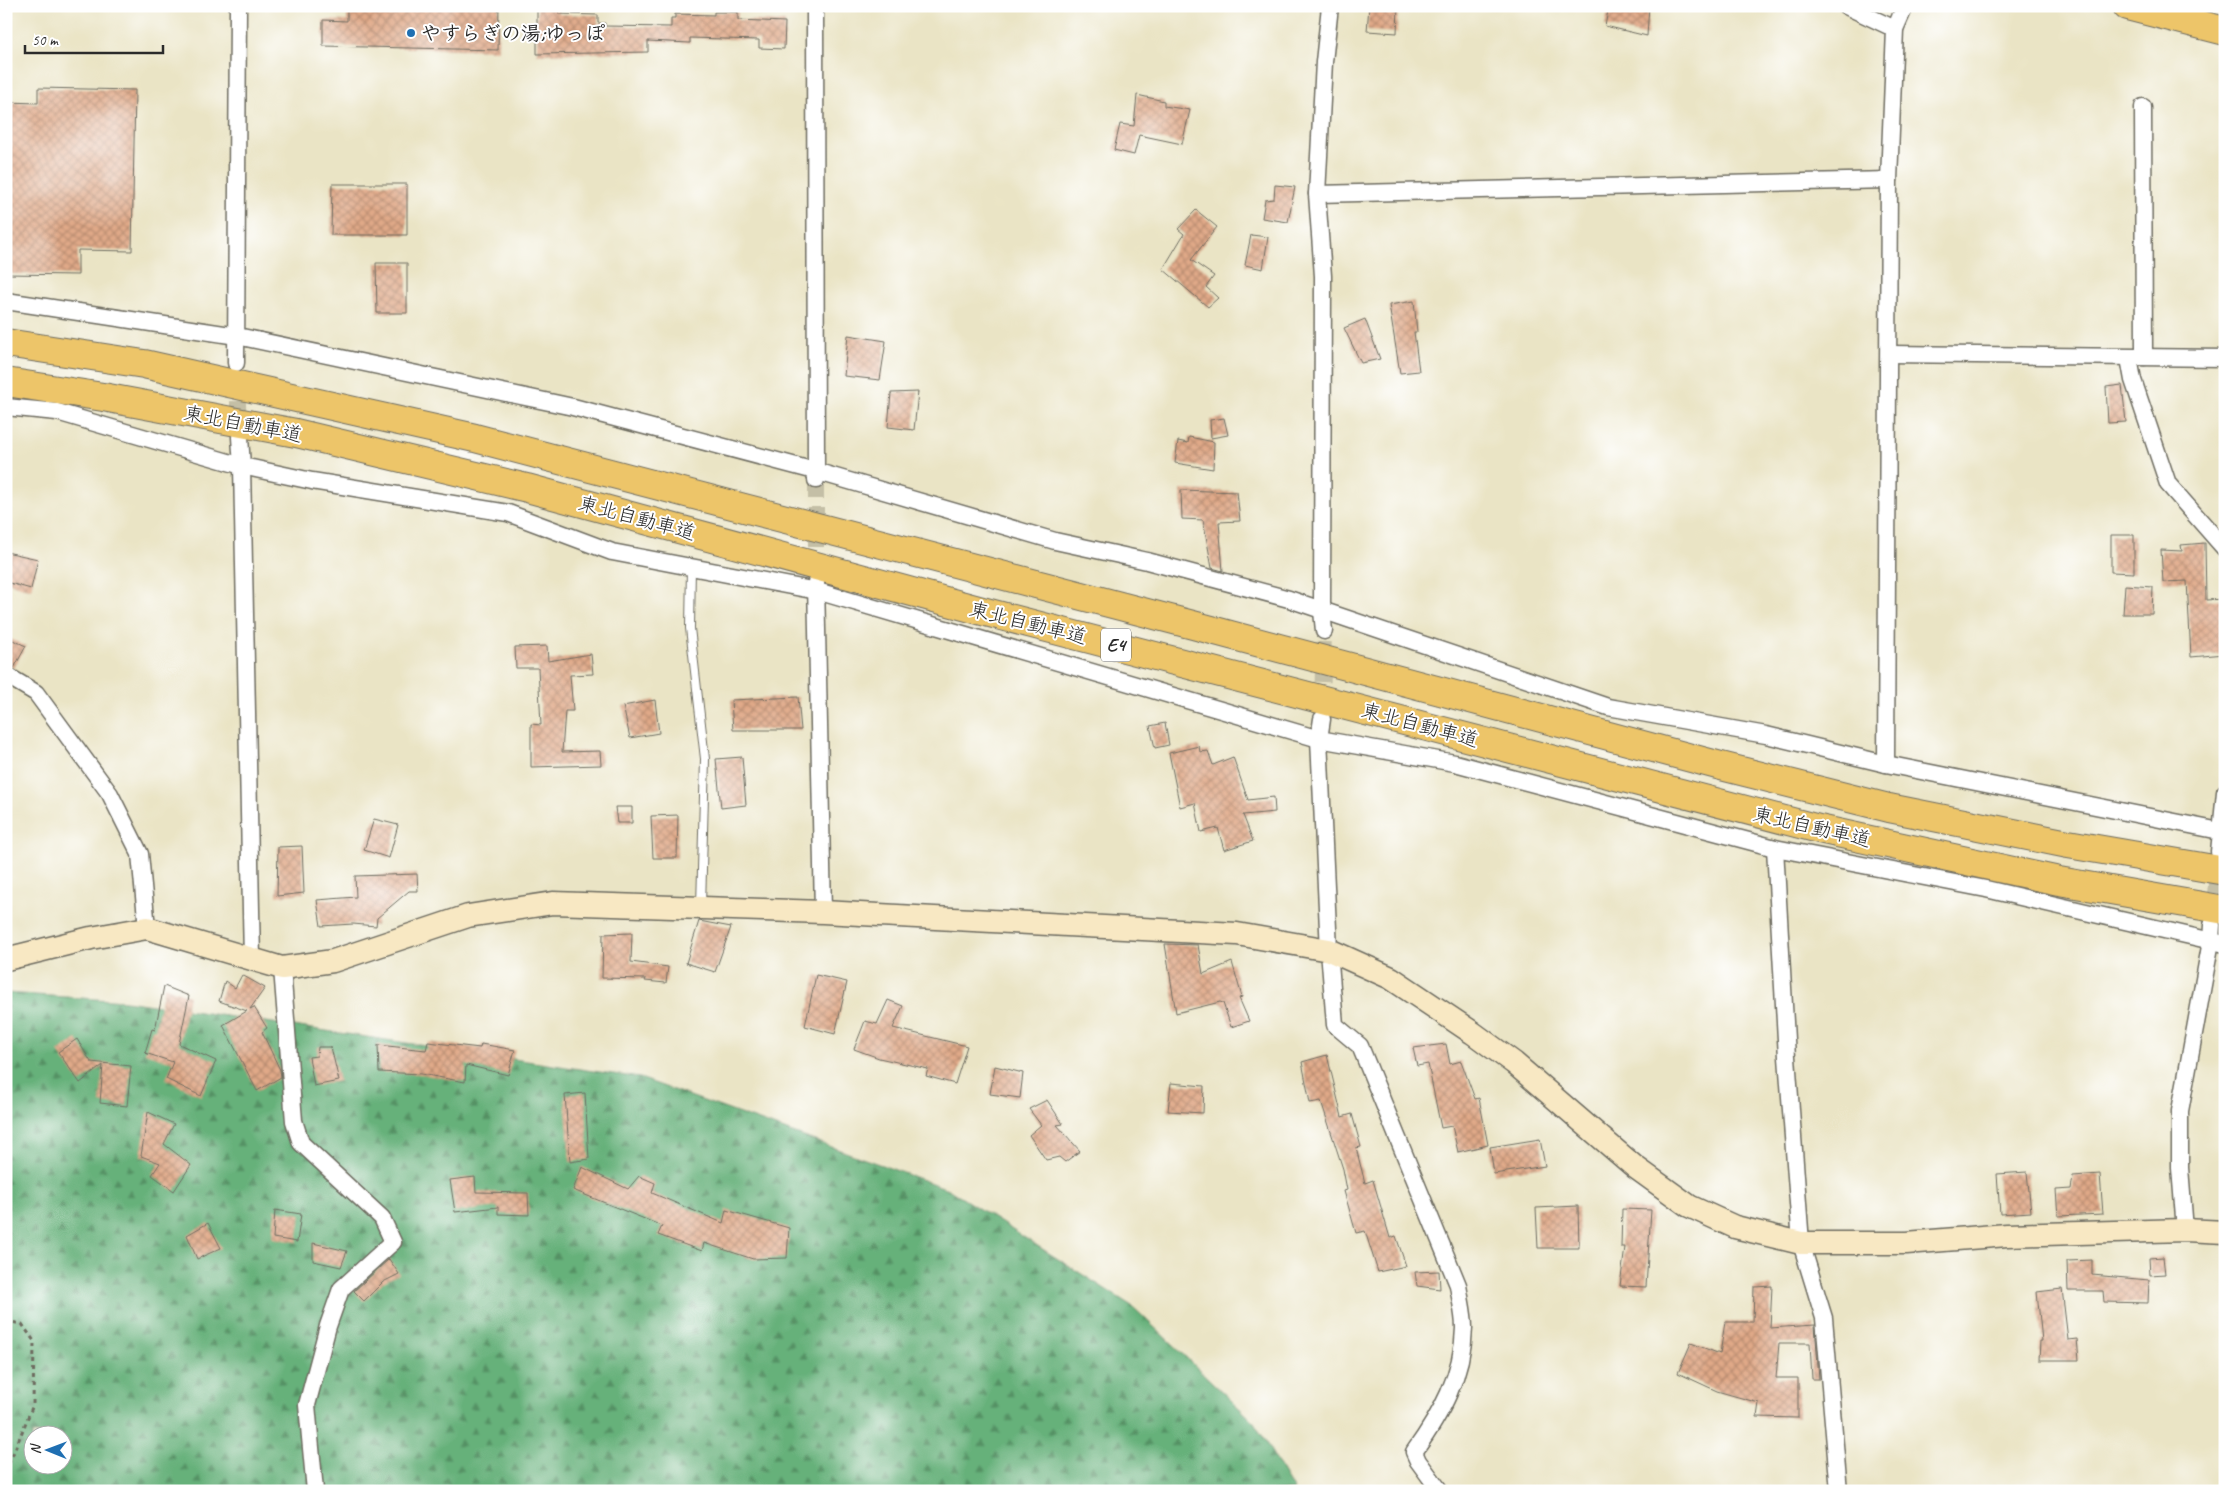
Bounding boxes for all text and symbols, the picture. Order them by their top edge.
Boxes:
place label: やすらぎの湯;ゆっぽ [421,21,605,46]
scale bar [25,22,162,54]
marker: やすらぎの湯;ゆっぽ [405,27,417,39]
text: 50 m [32,31,59,50]
street label: 東北自動車道 [182,400,304,448]
street label: 東北自動車道 [576,490,698,546]
street label: 東北自動車道 [967,596,1089,650]
road number: E4 [1101,628,1131,662]
street label: 東北自動車道 [1359,697,1481,753]
street label: 東北自動車道 [1751,801,1873,853]
north arrow [22,1424,72,1474]
text: N [27,1443,44,1454]

